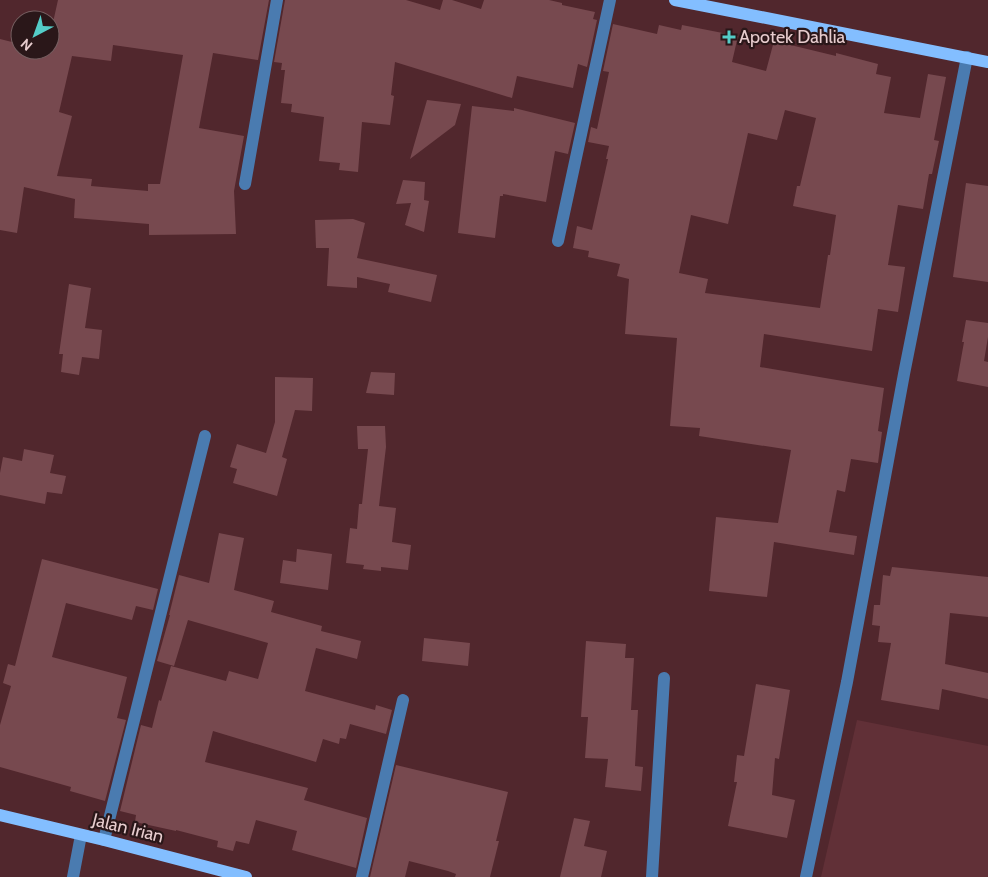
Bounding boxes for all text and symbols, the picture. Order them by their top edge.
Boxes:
north arrow [10,10,60,60]
place label: Apotek Dahlia [739,26,846,48]
marker: Apotek Dahlia [723,31,735,43]
text: N [17,35,36,55]
street label: Jalan Irian [89,808,166,847]

